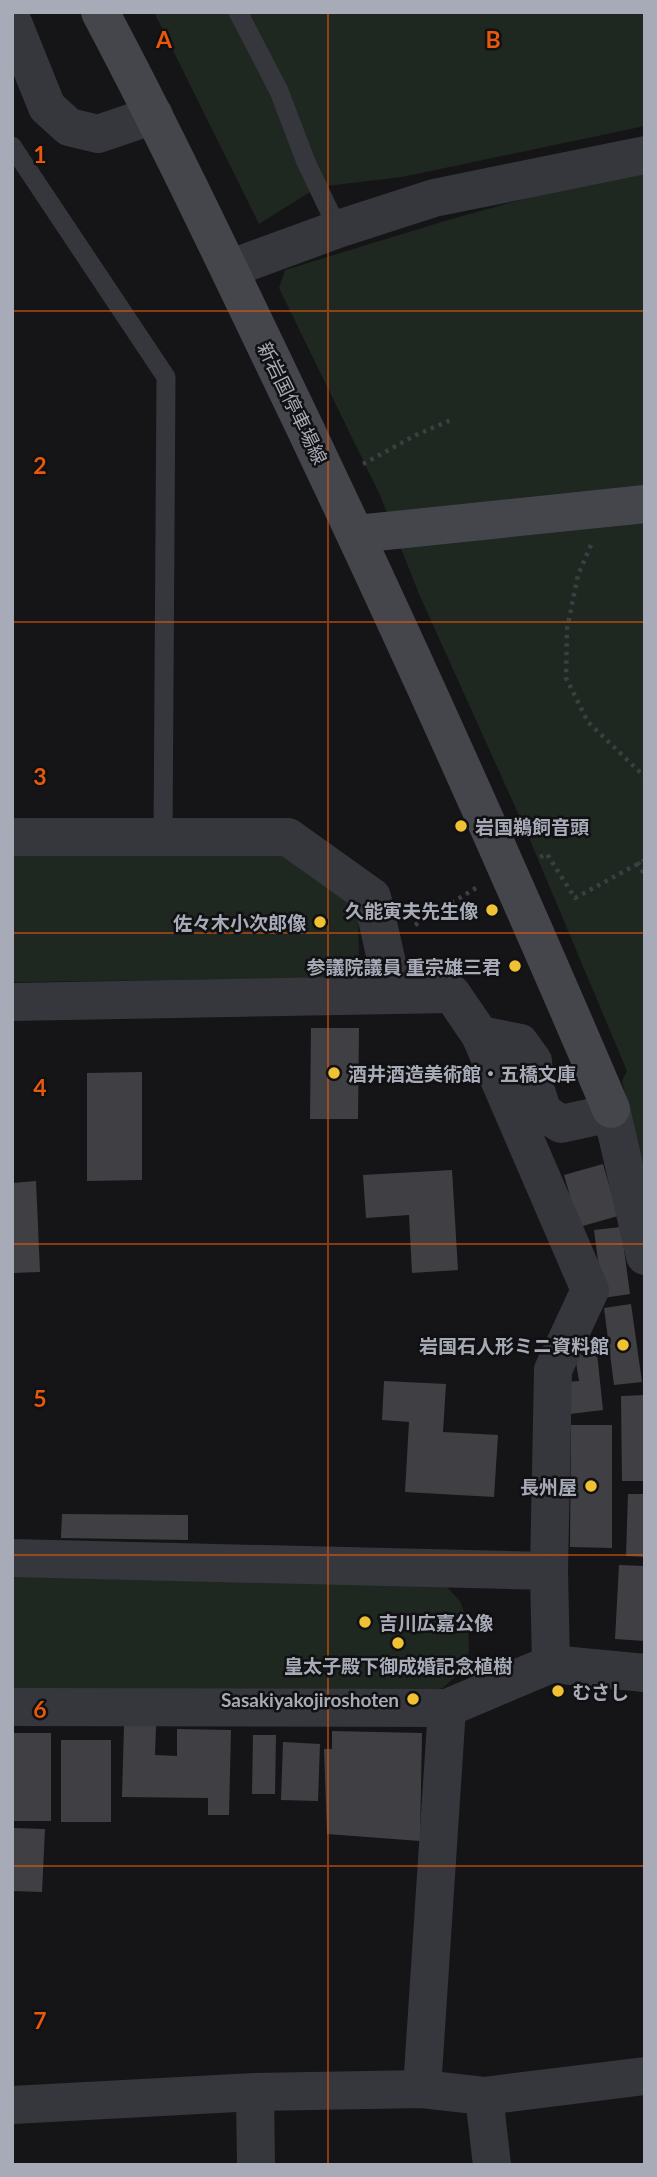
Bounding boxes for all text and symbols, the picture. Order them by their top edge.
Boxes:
text: A [155,25,173,53]
text: B [485,25,501,53]
text: 1 [33,140,47,168]
street label: 新岩国停車場線 [254,338,332,468]
text: 2 [33,451,47,479]
text: 3 [33,762,47,790]
place label: 岩国鵜飼音頭 [475,815,589,838]
marker: 岩国鵜飼音頭 [453,818,469,834]
place label: 久能寅夫先生像 [345,899,478,922]
marker: 久能寅夫先生像 [484,902,500,918]
place label: 佐々木小次郎像 [173,911,306,934]
marker: 佐々木小次郎像 [312,914,328,930]
place label: 参議院議員 重宗雄三君 [306,955,501,978]
marker: 参議院議員 重宗雄三君 [507,958,523,974]
place label: 酒井酒造美術館・五橋文庫 [348,1062,576,1085]
marker: 酒井酒造美術館・五橋文庫 [326,1065,342,1081]
text: 4 [33,1073,47,1101]
place label: 岩国石人形ミニ資料館 [419,1334,609,1357]
marker: 岩国石人形ミニ資料館 [615,1337,631,1353]
text: 5 [33,1384,47,1412]
place label: 長州屋 [520,1475,577,1498]
marker: 長州屋 [583,1478,599,1494]
place label: 吉川広嘉公像 [379,1611,493,1634]
marker: 吉川広嘉公像 [357,1614,373,1630]
marker: 皇太子殿下御成婚記念植樹 [390,1635,406,1651]
place label: 皇太子殿下御成婚記念植樹 [284,1654,512,1677]
place label: むさし [572,1680,629,1703]
marker: むさし [550,1683,566,1699]
place label: Sasakiyakojiroshoten [221,1688,399,1711]
marker: Sasakiyakojiroshoten [405,1691,421,1707]
text: 6 [33,1695,47,1723]
text: 7 [33,2006,47,2034]

